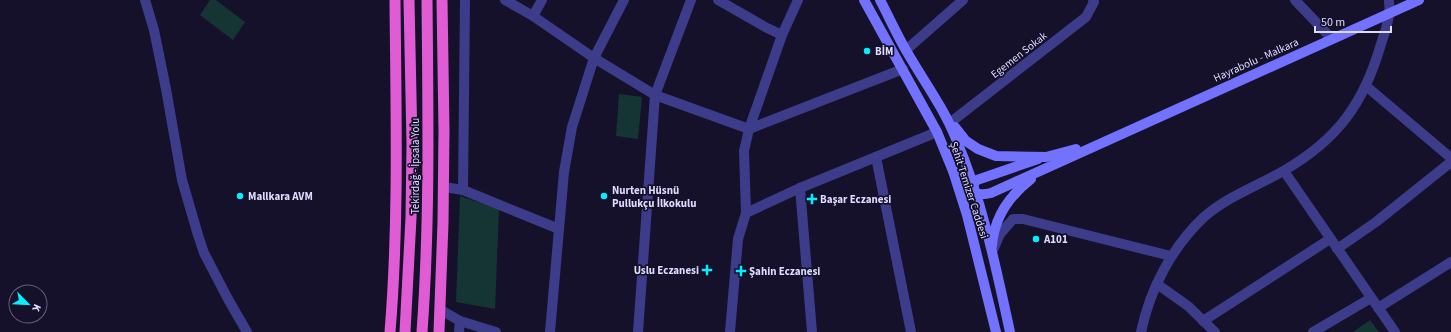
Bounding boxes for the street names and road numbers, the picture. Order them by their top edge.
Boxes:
street label: Egemen Sokak [988,28,1051,82]
street label: Hayrabolu - Malkara [1211,34,1301,86]
street label: Tekirdağ - İpsala Yolu [408,118,423,214]
street label: Şehit Temizer Caddesi [946,140,992,240]

